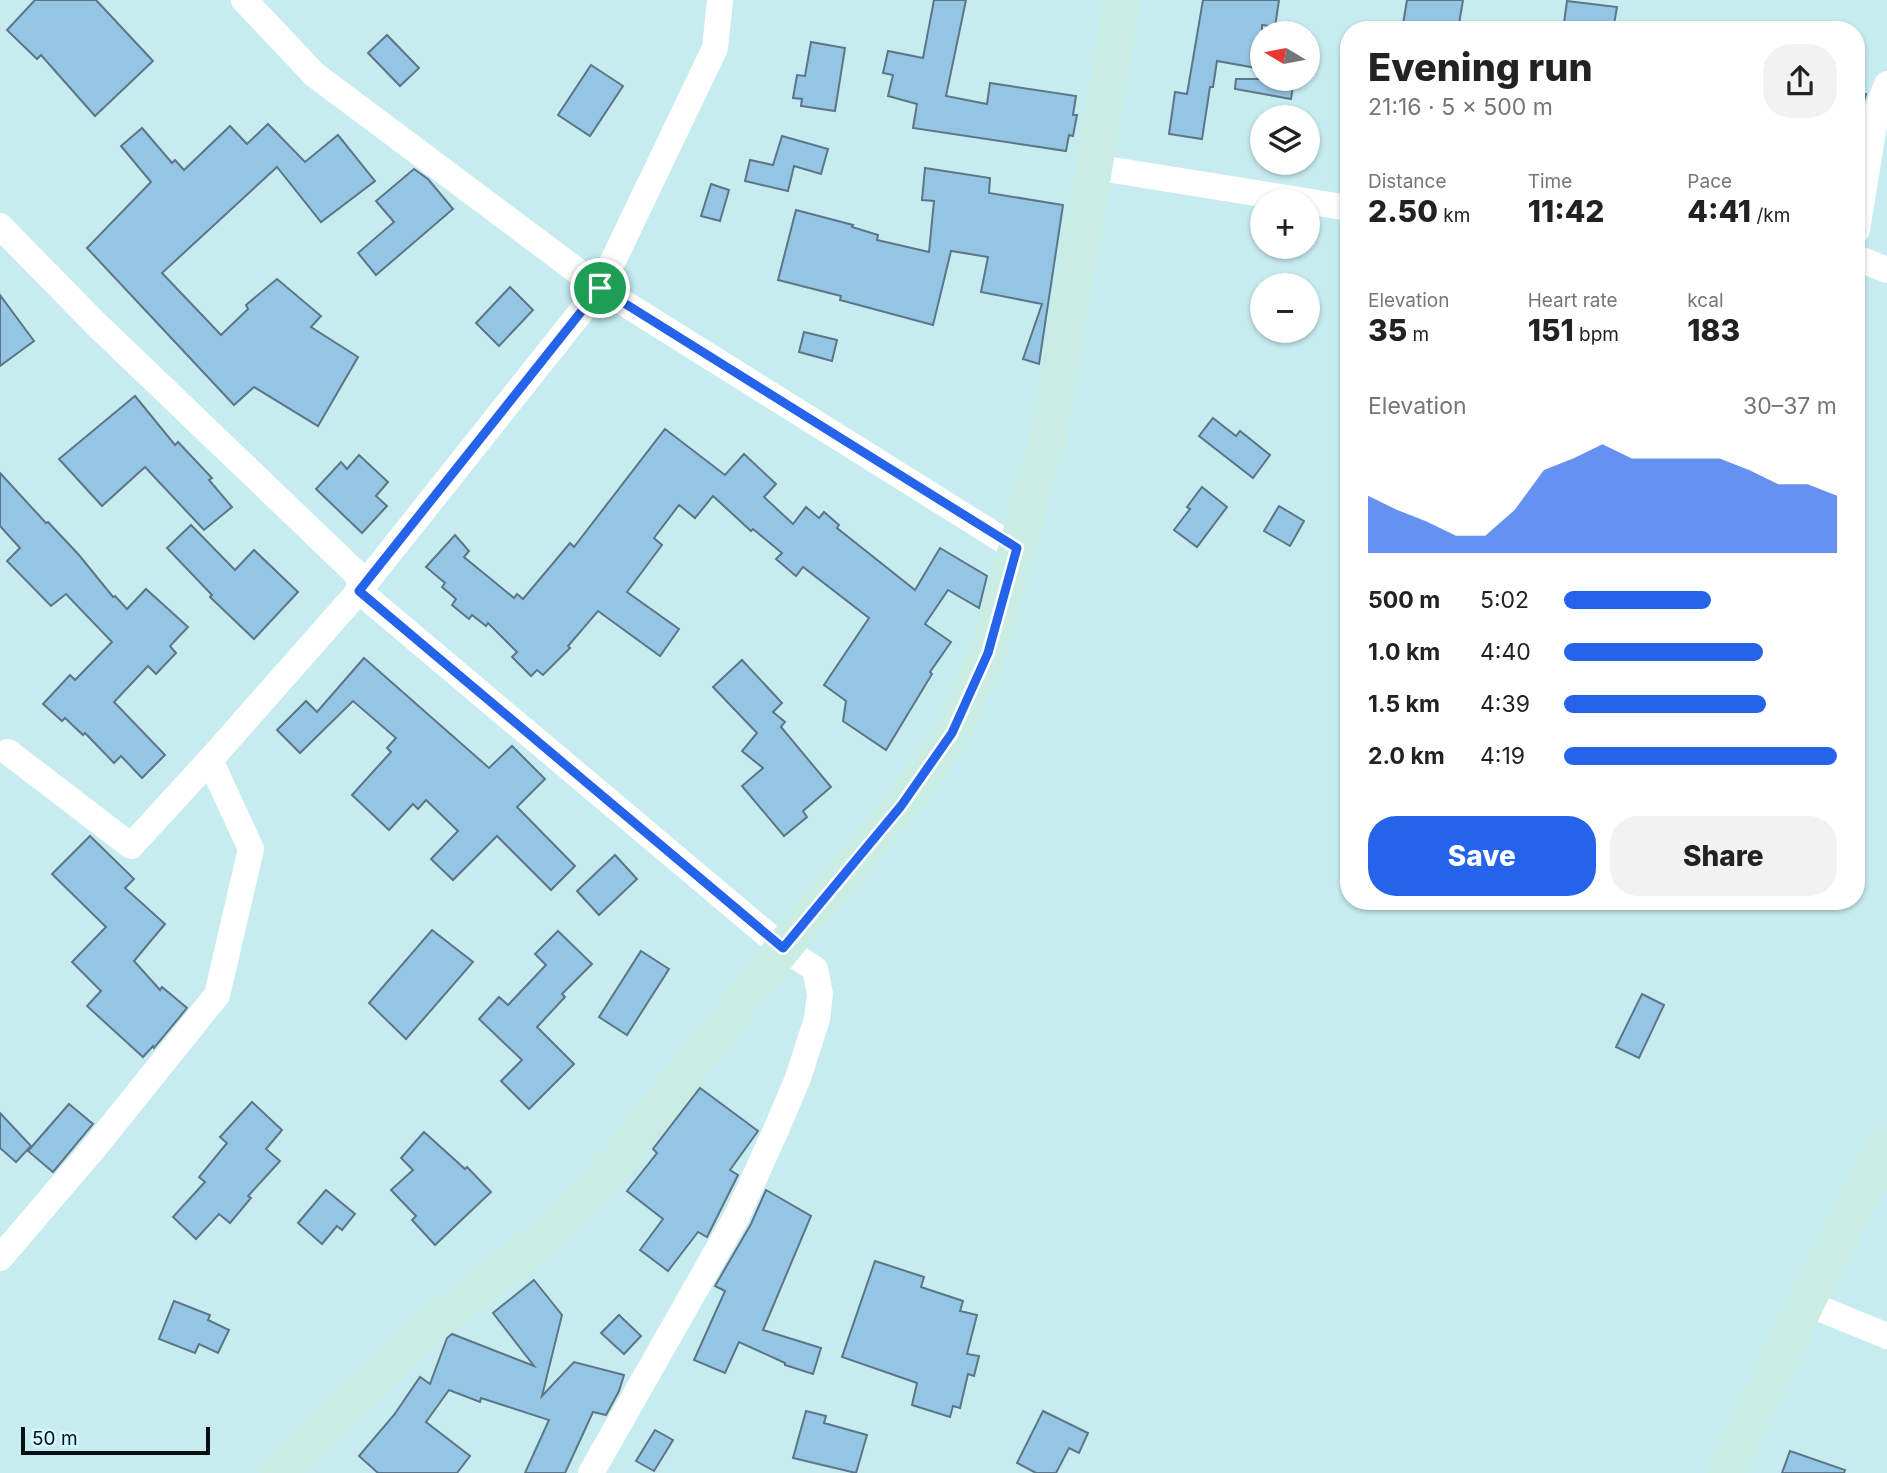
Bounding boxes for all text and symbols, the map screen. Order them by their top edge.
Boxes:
north arrow [1250,21,1320,91]
map controls [1250,21,1320,343]
text: Evening run [1368,44,1593,90]
button: share [1763,44,1837,118]
text: 21:16 · 5 × 500 m [1368,93,1553,121]
button: layers [1250,105,1320,175]
text: Distance [1368,170,1446,193]
text: Time [1528,170,1572,193]
text: Pace [1687,170,1732,193]
button: + [1250,189,1320,259]
text: 2.50 [1368,193,1438,229]
text: 11:42 [1528,193,1605,229]
text: 4:41 [1687,193,1751,229]
text: km [1438,204,1470,227]
text: /km [1751,204,1790,227]
pin [570,258,630,318]
icon: arrive [581,269,619,307]
button: − [1250,273,1320,343]
text: Elevation [1368,289,1449,312]
text: Heart rate [1528,289,1618,312]
text: kcal [1687,289,1724,312]
text: 35 [1368,312,1407,348]
text: 151 [1528,312,1574,348]
text: 183 [1687,312,1740,348]
text: m [1407,323,1429,346]
text: bpm [1574,323,1619,346]
text: Elevation [1368,392,1467,420]
text: 30–37 m [1743,392,1837,420]
text: 500 m [1368,586,1440,614]
text: 5:02 [1480,586,1529,614]
text: 1.0 km [1368,638,1440,666]
text: 4:40 [1480,638,1531,666]
text: 1.5 km [1368,690,1440,718]
text: 4:39 [1480,690,1530,718]
text: 2.0 km [1368,742,1445,770]
text: 4:19 [1480,742,1525,770]
button: Save [1368,816,1596,896]
button: Share [1610,816,1837,896]
scale bar [21,1424,210,1456]
text: 50 m [32,1427,78,1450]

